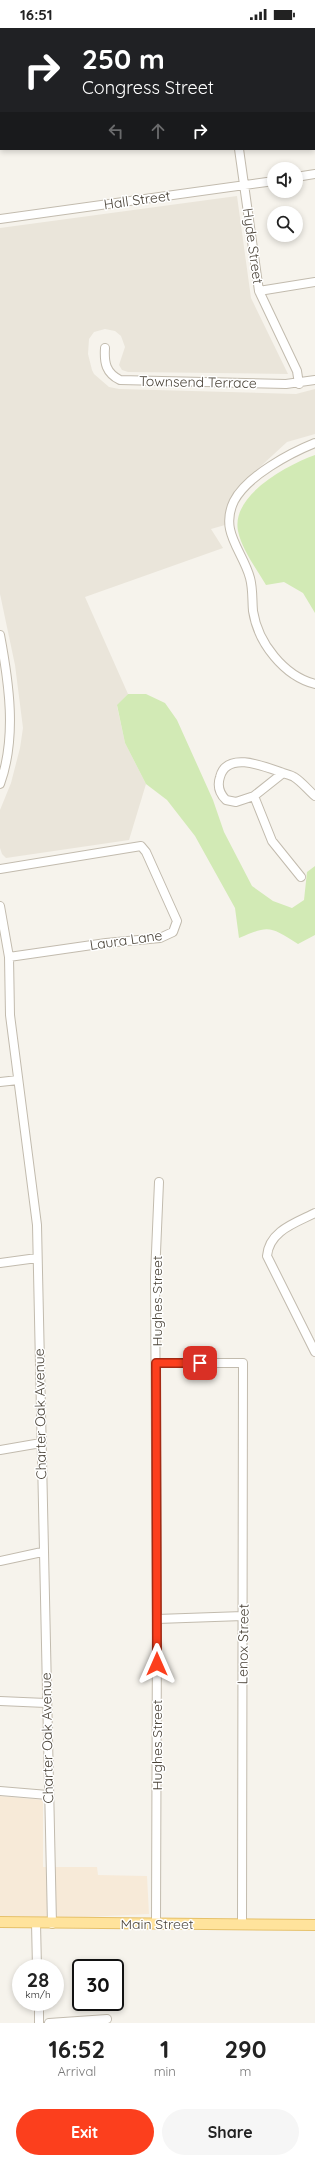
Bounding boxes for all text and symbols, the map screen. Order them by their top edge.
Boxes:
text: 16:51 [20,5,53,24]
text: 250 m [82,41,165,76]
icon: right [16,44,68,96]
text: Congress Street [82,76,214,99]
icon: left [105,120,127,142]
icon: ahead [147,120,169,142]
icon: right [189,120,211,142]
map controls [267,162,303,242]
button: sound [267,162,303,198]
street label: Hall Street [103,186,172,214]
button: search [267,206,303,242]
street label: Hyde Street [239,207,267,285]
street label: Townsend Terrace [139,372,257,392]
street label: Laura Lane [88,926,164,954]
street label: Hughes Street [148,1255,166,1347]
pin [183,1346,217,1380]
street label: Charter Oak Avenue [30,1348,50,1480]
icon: arrive [189,1352,211,1374]
street label: Lenox Street [233,1603,253,1684]
position arrow [136,1643,178,1685]
street label: Charter Oak Avenue [37,1672,57,1804]
street label: Hughes Street [148,1699,166,1791]
street label: Main Street [120,1915,194,1933]
speed limit sign: 30 [72,1959,124,2011]
text: 28 [27,1967,49,1992]
text: km/h [25,1988,51,2001]
text: 16:52 [49,2034,105,2064]
text: 1 [160,2034,169,2064]
text: 290 [224,2034,266,2064]
text: Arrival [57,2063,96,2079]
text: min [154,2063,176,2079]
text: m [239,2063,251,2079]
button: Exit [16,2109,154,2155]
button: Share [162,2109,299,2155]

